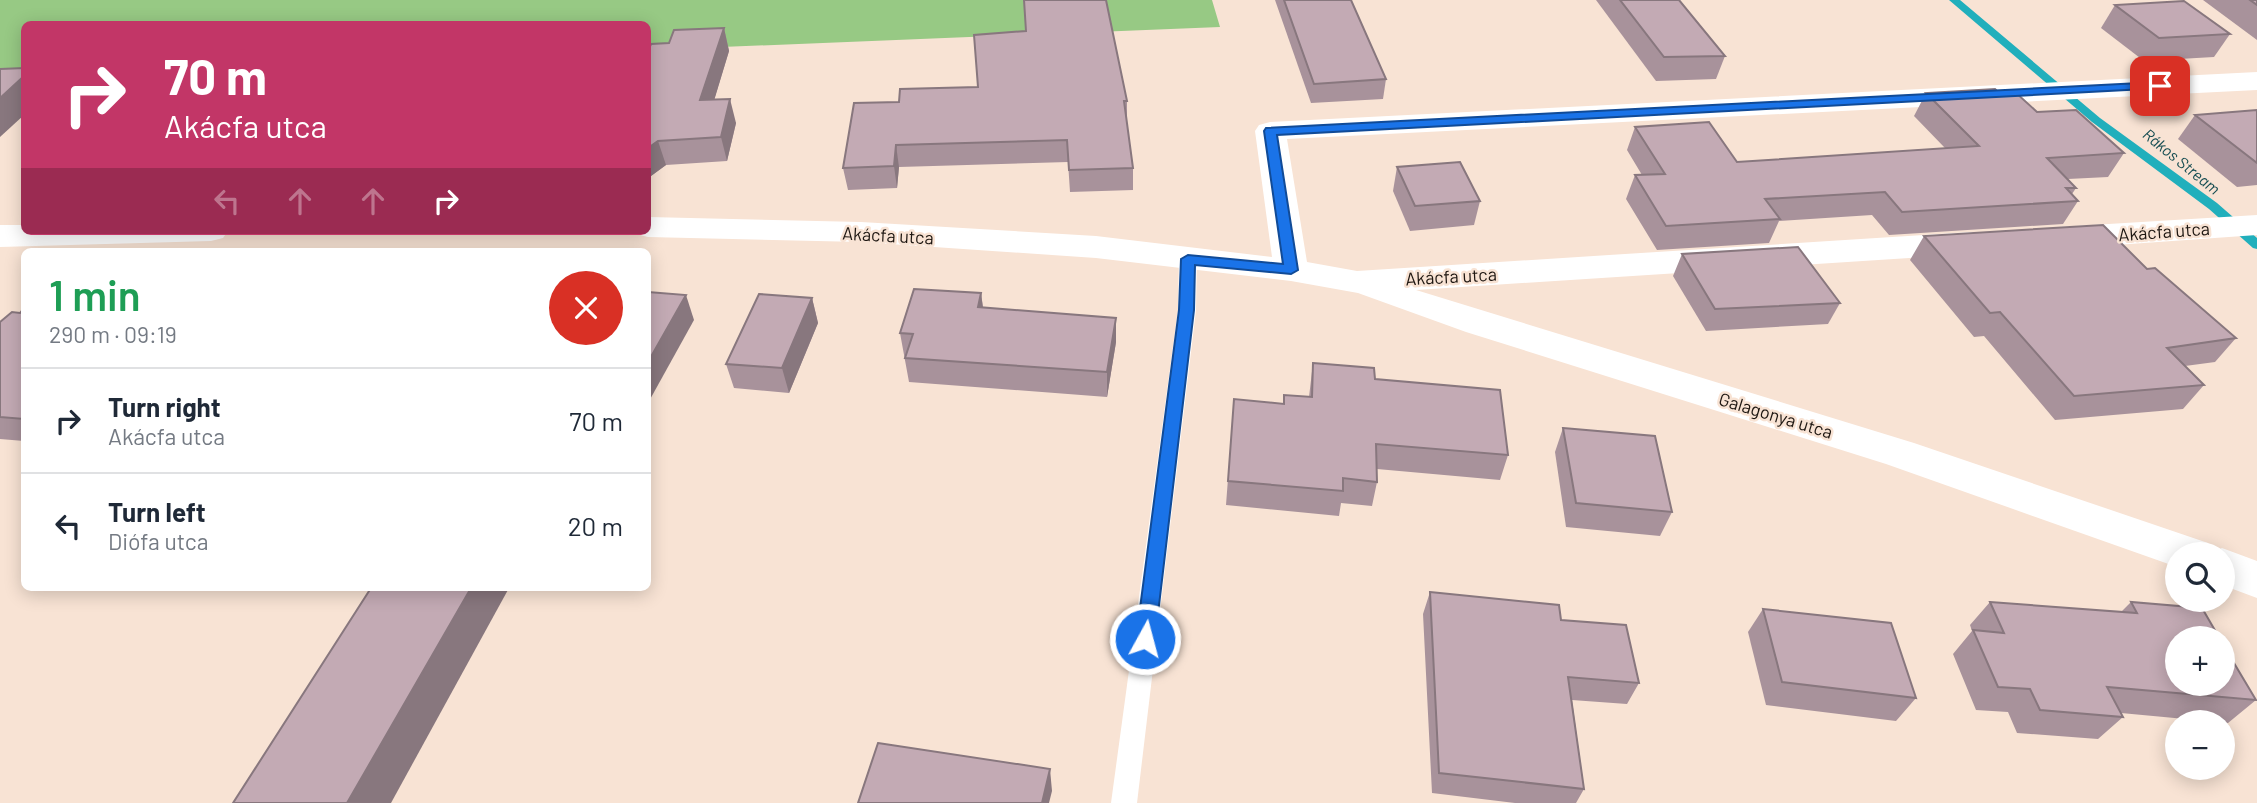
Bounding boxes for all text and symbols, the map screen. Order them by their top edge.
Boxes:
text: 70 m [164,46,267,105]
icon: right [49,49,140,140]
pin [2130,56,2190,116]
icon: arrive [2141,67,2179,105]
text: Akácfa utca [164,106,327,144]
water label: Rákos Stream [2140,124,2225,198]
icon: left [208,182,246,220]
icon: ahead [281,182,319,220]
icon: ahead [354,182,392,220]
icon: right [427,182,465,220]
street label: Akácfa utca [2118,217,2210,245]
street label: Akácfa utca [842,222,934,248]
street label: Akácfa utca [1405,263,1497,289]
text: 1 min [49,269,141,319]
button: close [549,271,623,345]
text: 290 m · 09:19 [49,320,177,348]
street label: Galagonya utca [1716,387,1836,443]
text: Turn right [108,391,221,422]
icon: right [49,402,87,440]
text: 70 m [569,405,623,436]
text: Akácfa utca [108,422,225,450]
text: Turn left [108,496,206,527]
icon: left [49,507,87,545]
text: 20 m [568,510,623,541]
text: Diófa utca [108,527,208,555]
map controls [2165,542,2235,780]
button: search [2165,542,2235,612]
position arrow [1108,602,1182,676]
button: + [2165,626,2235,696]
button: − [2165,710,2235,780]

